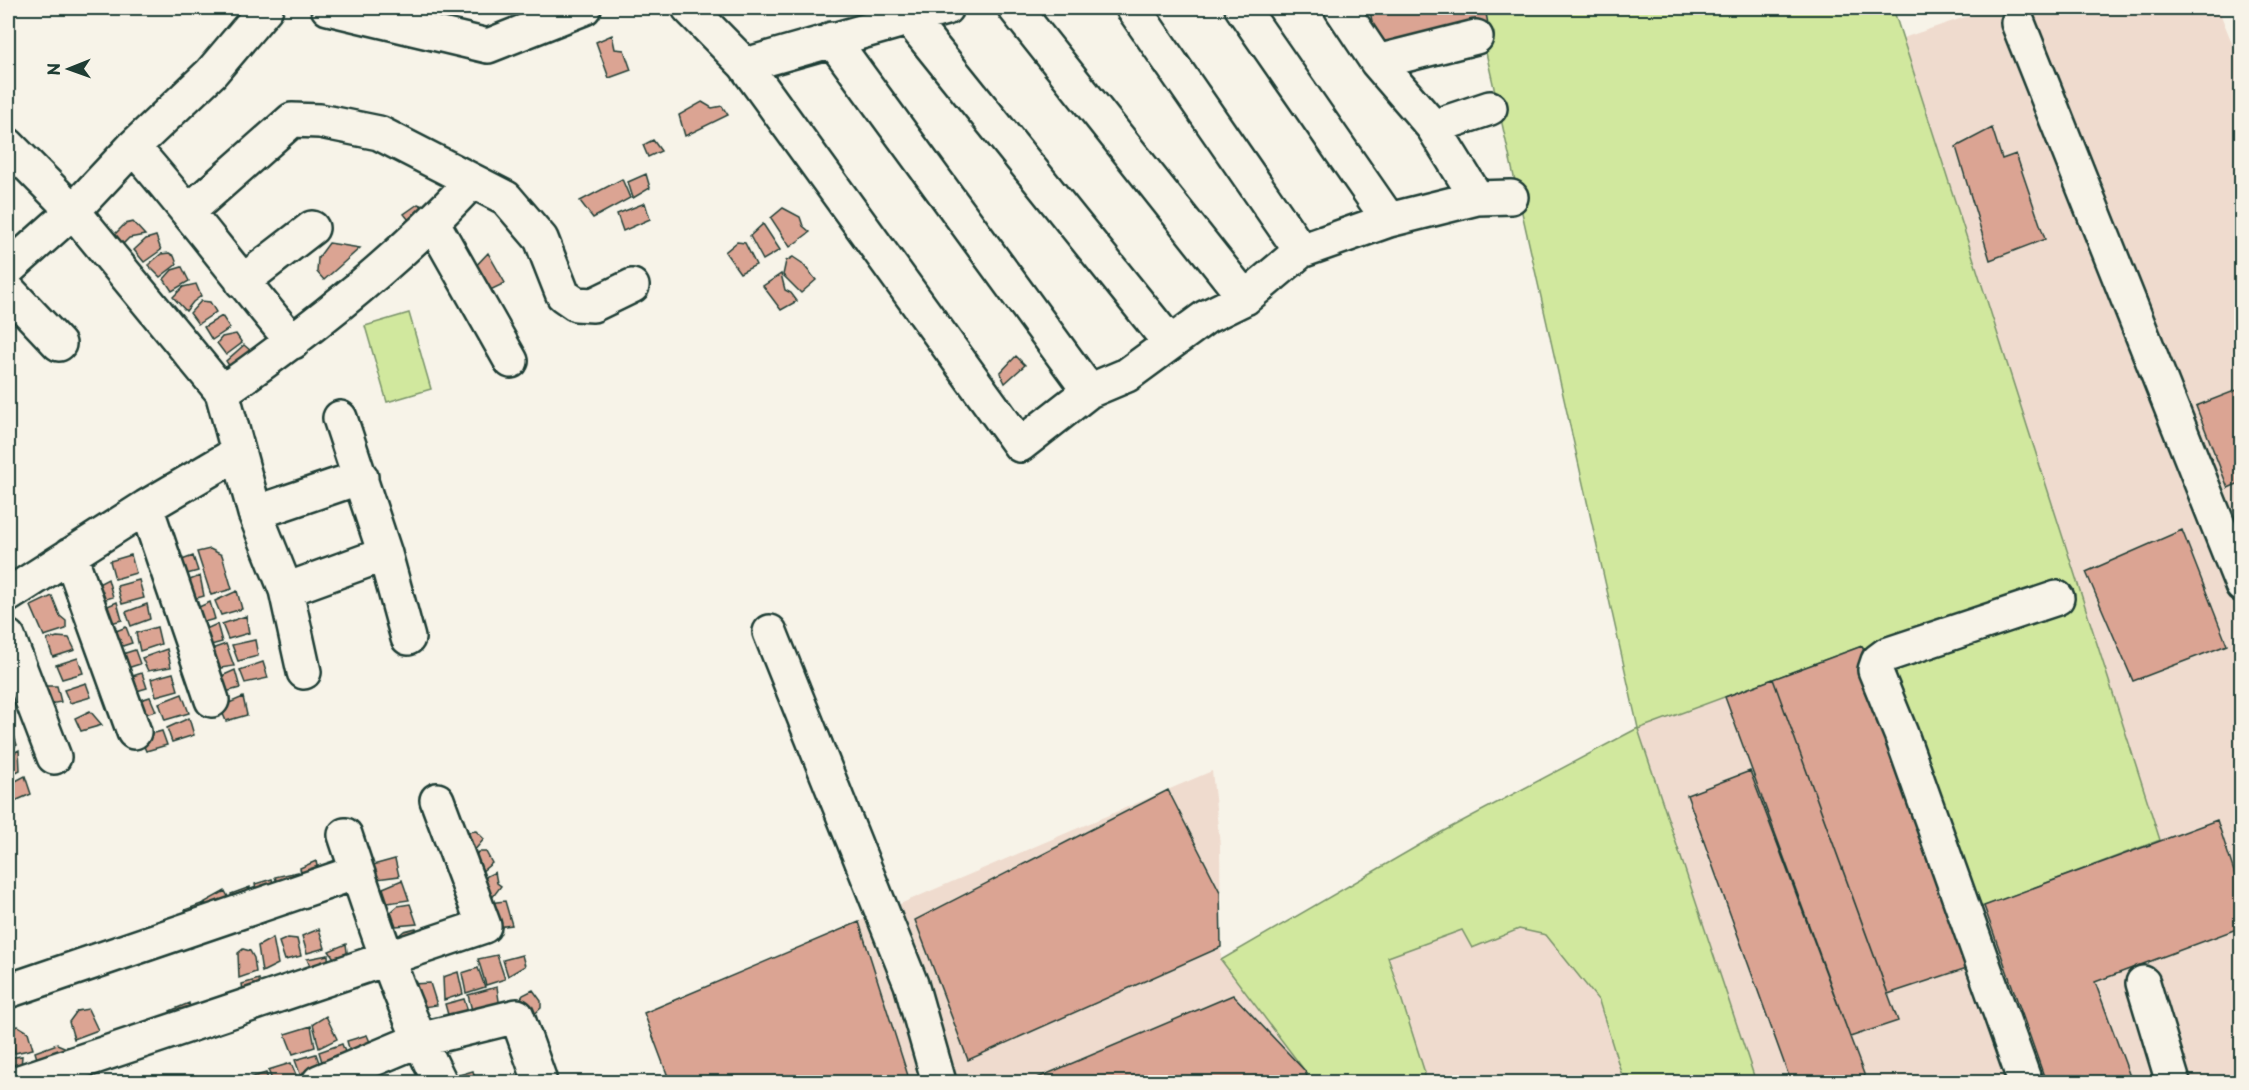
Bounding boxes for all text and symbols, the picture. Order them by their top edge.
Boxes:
north arrow [39,39,99,99]
text: N [41,63,65,76]

